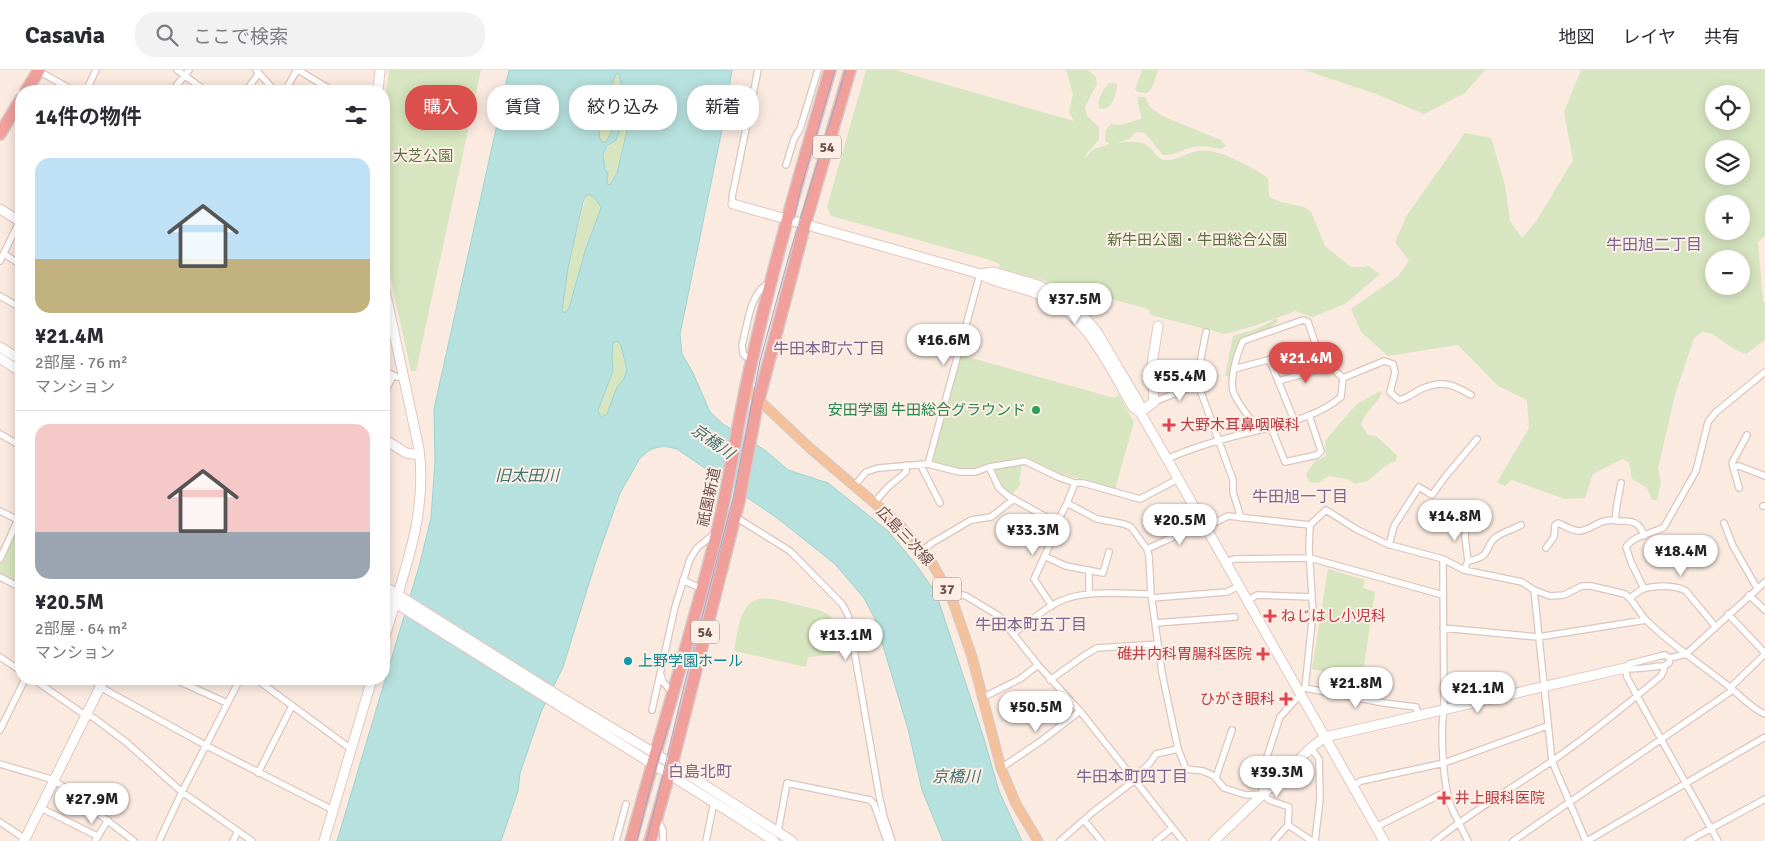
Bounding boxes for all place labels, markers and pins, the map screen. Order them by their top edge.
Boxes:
pin: ¥37.5M [1034,282,1116,325]
pin: ¥16.6M [903,324,985,366]
pin: ¥21.4M [1265,342,1347,384]
pin: ¥55.4M [1139,360,1221,402]
place label: 安田学園 牛田総合グラウンド [828,401,1026,419]
marker: 安田学園 牛田総合グラウンド [1030,404,1042,416]
place label: 大野木耳鼻咽喉科 [1180,416,1300,434]
marker: 大野木耳鼻咽喉科 [1162,418,1176,432]
pin: ¥14.8M [1414,500,1496,542]
pin: ¥20.5M [1139,504,1221,546]
pin: ¥33.3M [992,514,1074,556]
pin: ¥18.4M [1640,534,1722,577]
place label: ねじはし小児科 [1281,607,1386,625]
marker: ねじはし小児科 [1263,609,1277,623]
pin: ¥13.1M [805,618,887,661]
place label: 碓井内科胃腸科医院 [1117,645,1252,663]
marker: 碓井内科胃腸科医院 [1256,647,1270,661]
place label: 上野学園ホール [638,652,743,670]
marker: 上野学園ホール [622,655,634,667]
pin: ¥21.8M [1315,666,1397,709]
pin: ¥21.1M [1437,672,1519,714]
pin: ¥50.5M [995,690,1077,733]
place label: ひがき眼科 [1200,690,1275,708]
marker: ひがき眼科 [1279,692,1293,706]
pin: ¥39.3M [1236,756,1318,798]
pin: ¥27.9M [51,782,133,825]
place label: 井上眼科医院 [1455,789,1545,807]
marker: 井上眼科医院 [1437,791,1451,805]

